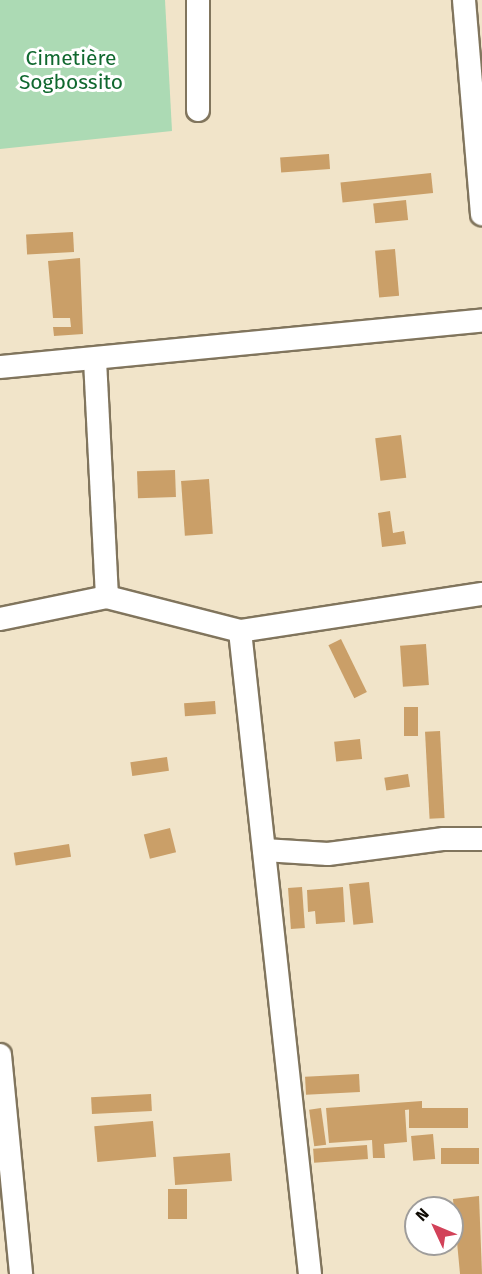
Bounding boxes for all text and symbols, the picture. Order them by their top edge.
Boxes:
park label: Cimetière Sogbossito [19,45,123,95]
north arrow [404,1196,464,1256]
text: N [412,1204,433,1225]

